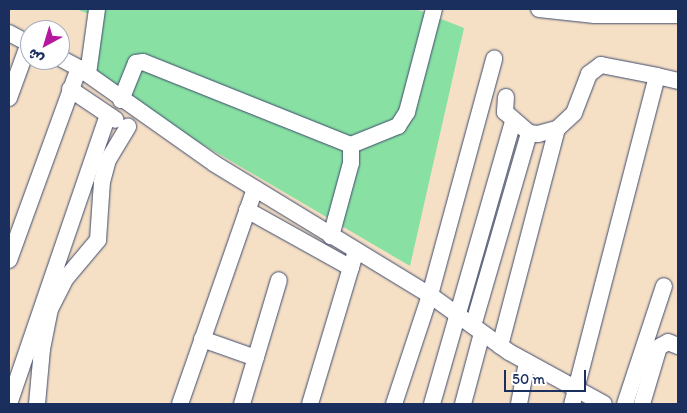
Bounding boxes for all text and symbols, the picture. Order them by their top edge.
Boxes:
north arrow [20,20,70,70]
text: ش [25,45,47,68]
scale bar [507,360,590,392]
text: 50 m [512,370,545,388]

